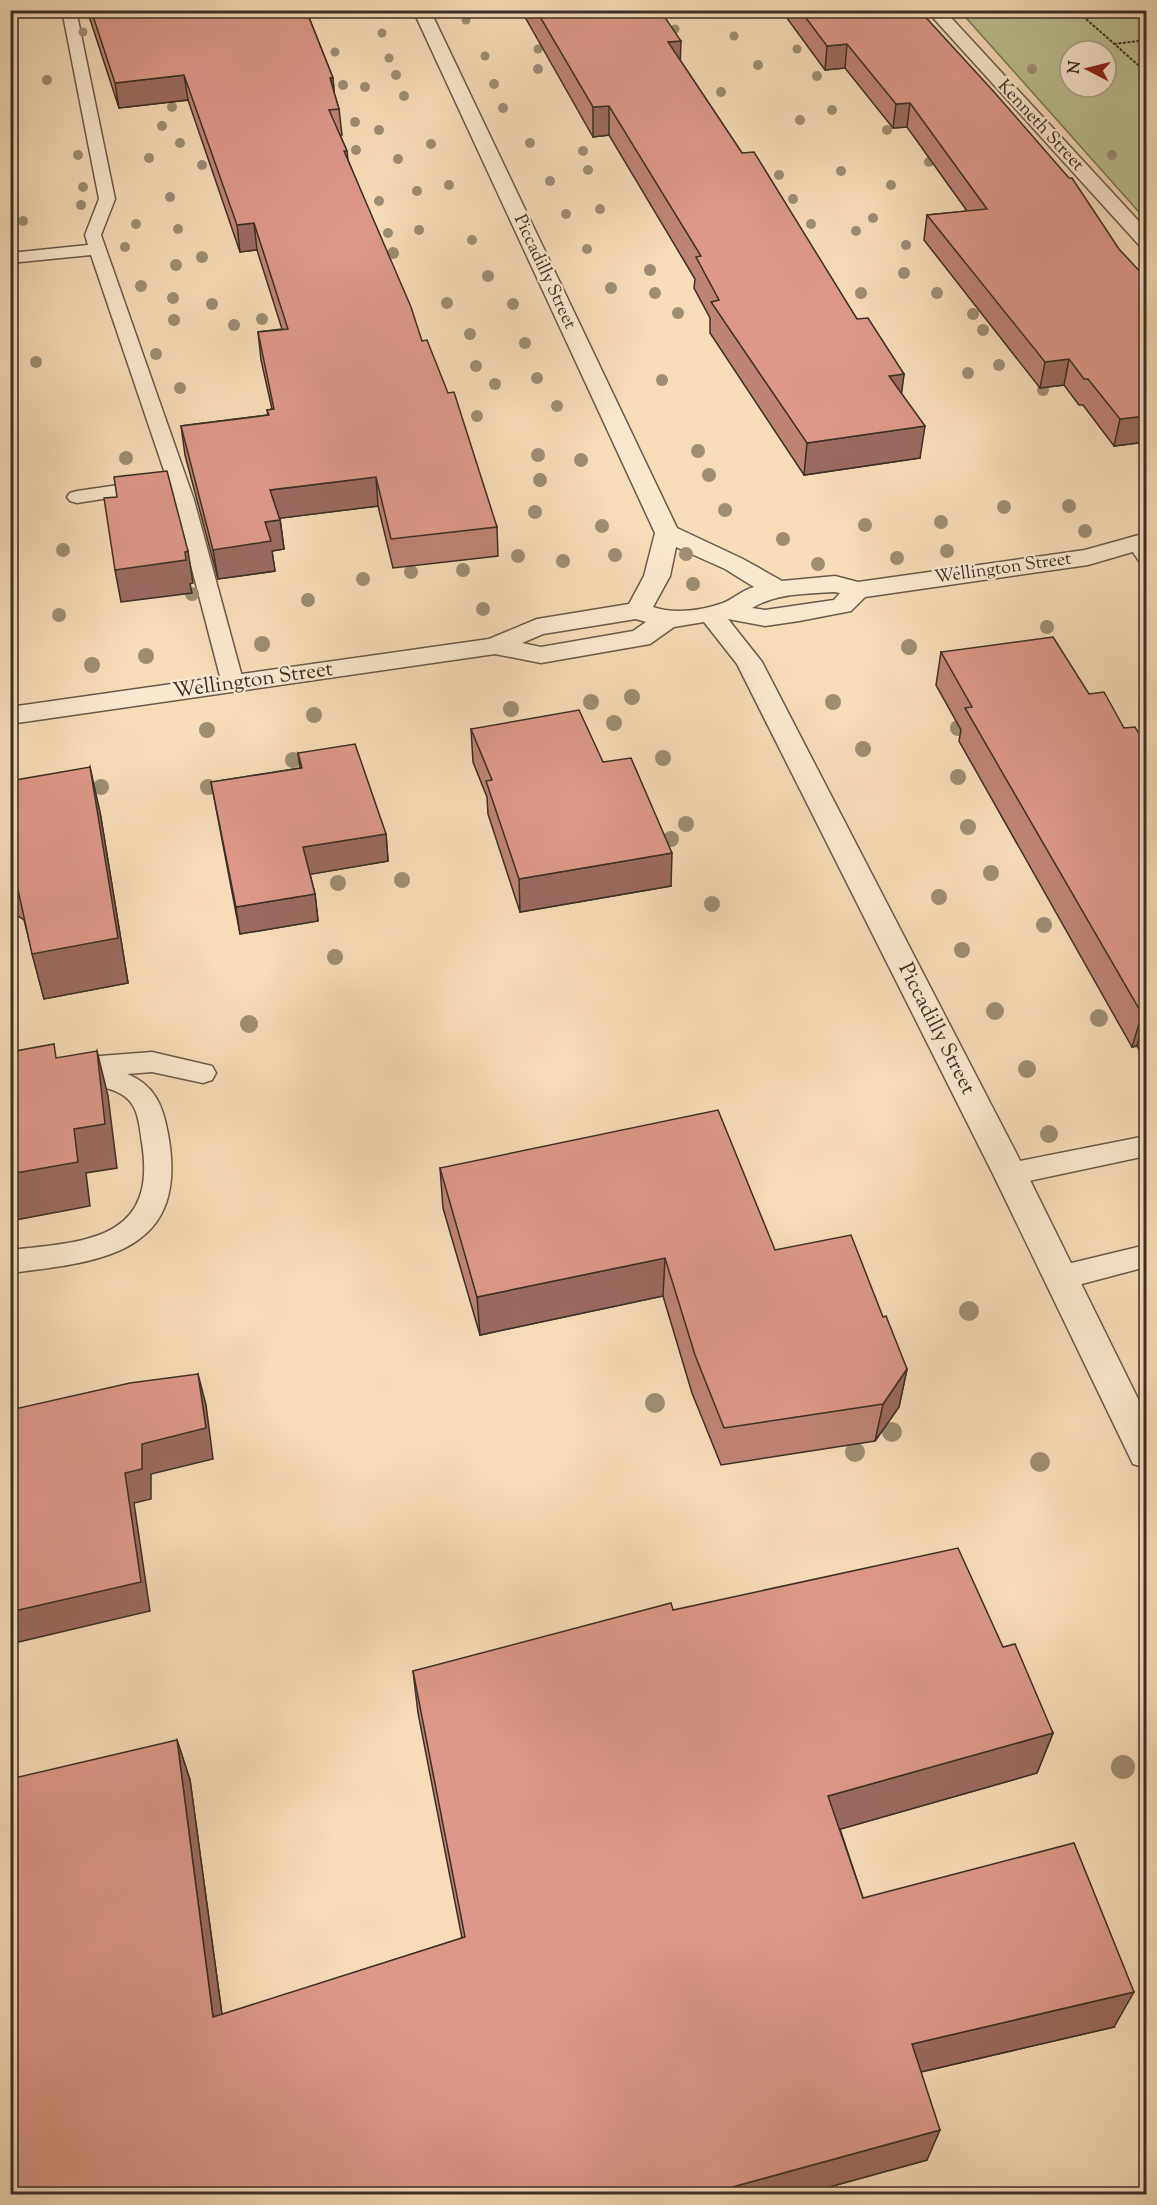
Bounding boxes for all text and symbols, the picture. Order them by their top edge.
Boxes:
north arrow [1058,39,1118,99]
text: N [1063,60,1088,75]
street label: Kenneth Street [991,74,1089,178]
street label: Piccadilly Street [506,210,582,334]
street label: Wellington Street [933,547,1073,591]
street label: Wellington Street [171,655,335,707]
street label: Piccadilly Street [890,958,982,1100]

